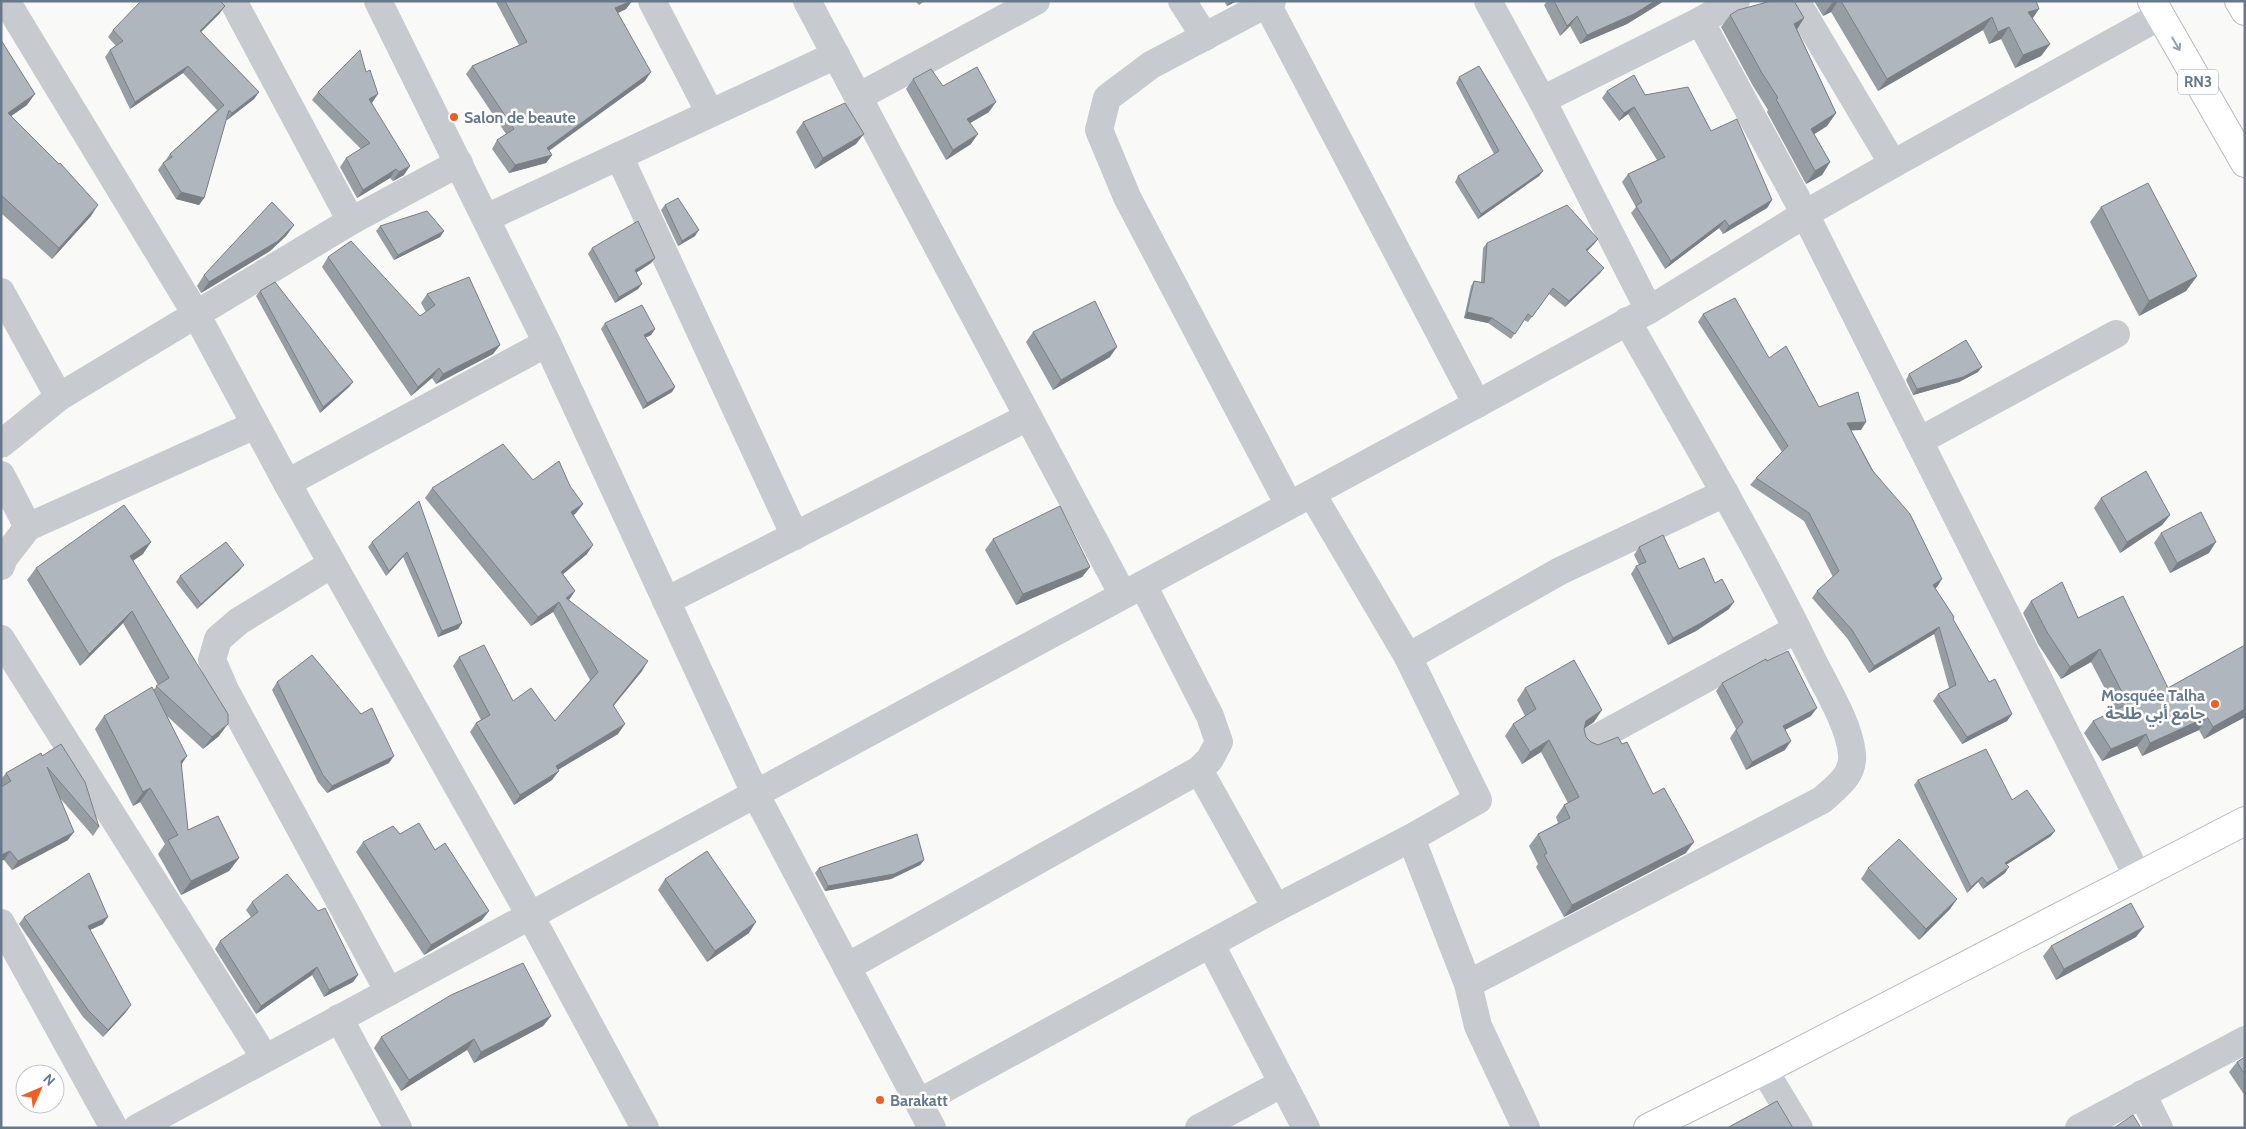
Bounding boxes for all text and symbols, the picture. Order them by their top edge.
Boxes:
one-way arrow [2171,36,2181,50]
road number: RN3 [2178,70,2218,94]
place label: Salon de beaute [464,108,576,127]
marker: Salon de beaute [448,111,460,123]
place label: Mosquée Talha جامع أبي طلحة [2101,686,2205,726]
marker: Mosquée Talha جامع أبي طلحة [2209,698,2221,710]
north arrow [15,1064,65,1114]
text: N [39,1070,59,1090]
place label: Barakatt [890,1091,948,1110]
marker: Barakatt [874,1094,886,1106]

